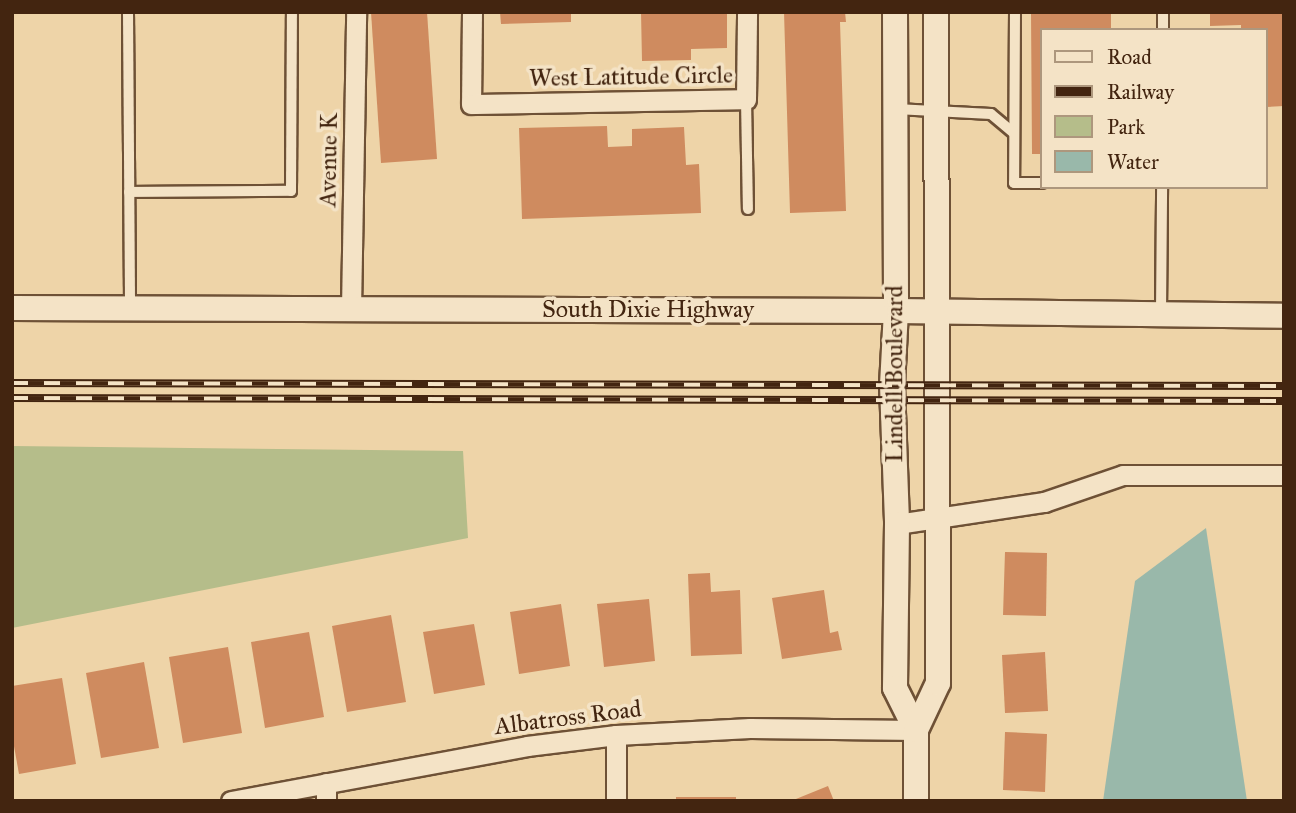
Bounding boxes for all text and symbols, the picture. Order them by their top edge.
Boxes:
legend [1040,28,1268,189]
text: Road [1107,44,1152,70]
street label: West Latitude Circle [529,61,733,93]
text: Railway [1107,79,1174,105]
street label: Avenue K [314,113,344,207]
text: Park [1107,114,1145,140]
text: Water [1107,149,1159,175]
street label: Lindell Boulevard [881,285,909,463]
street label: South Dixie Highway [542,296,754,324]
street label: Albatross Road [493,695,643,741]

